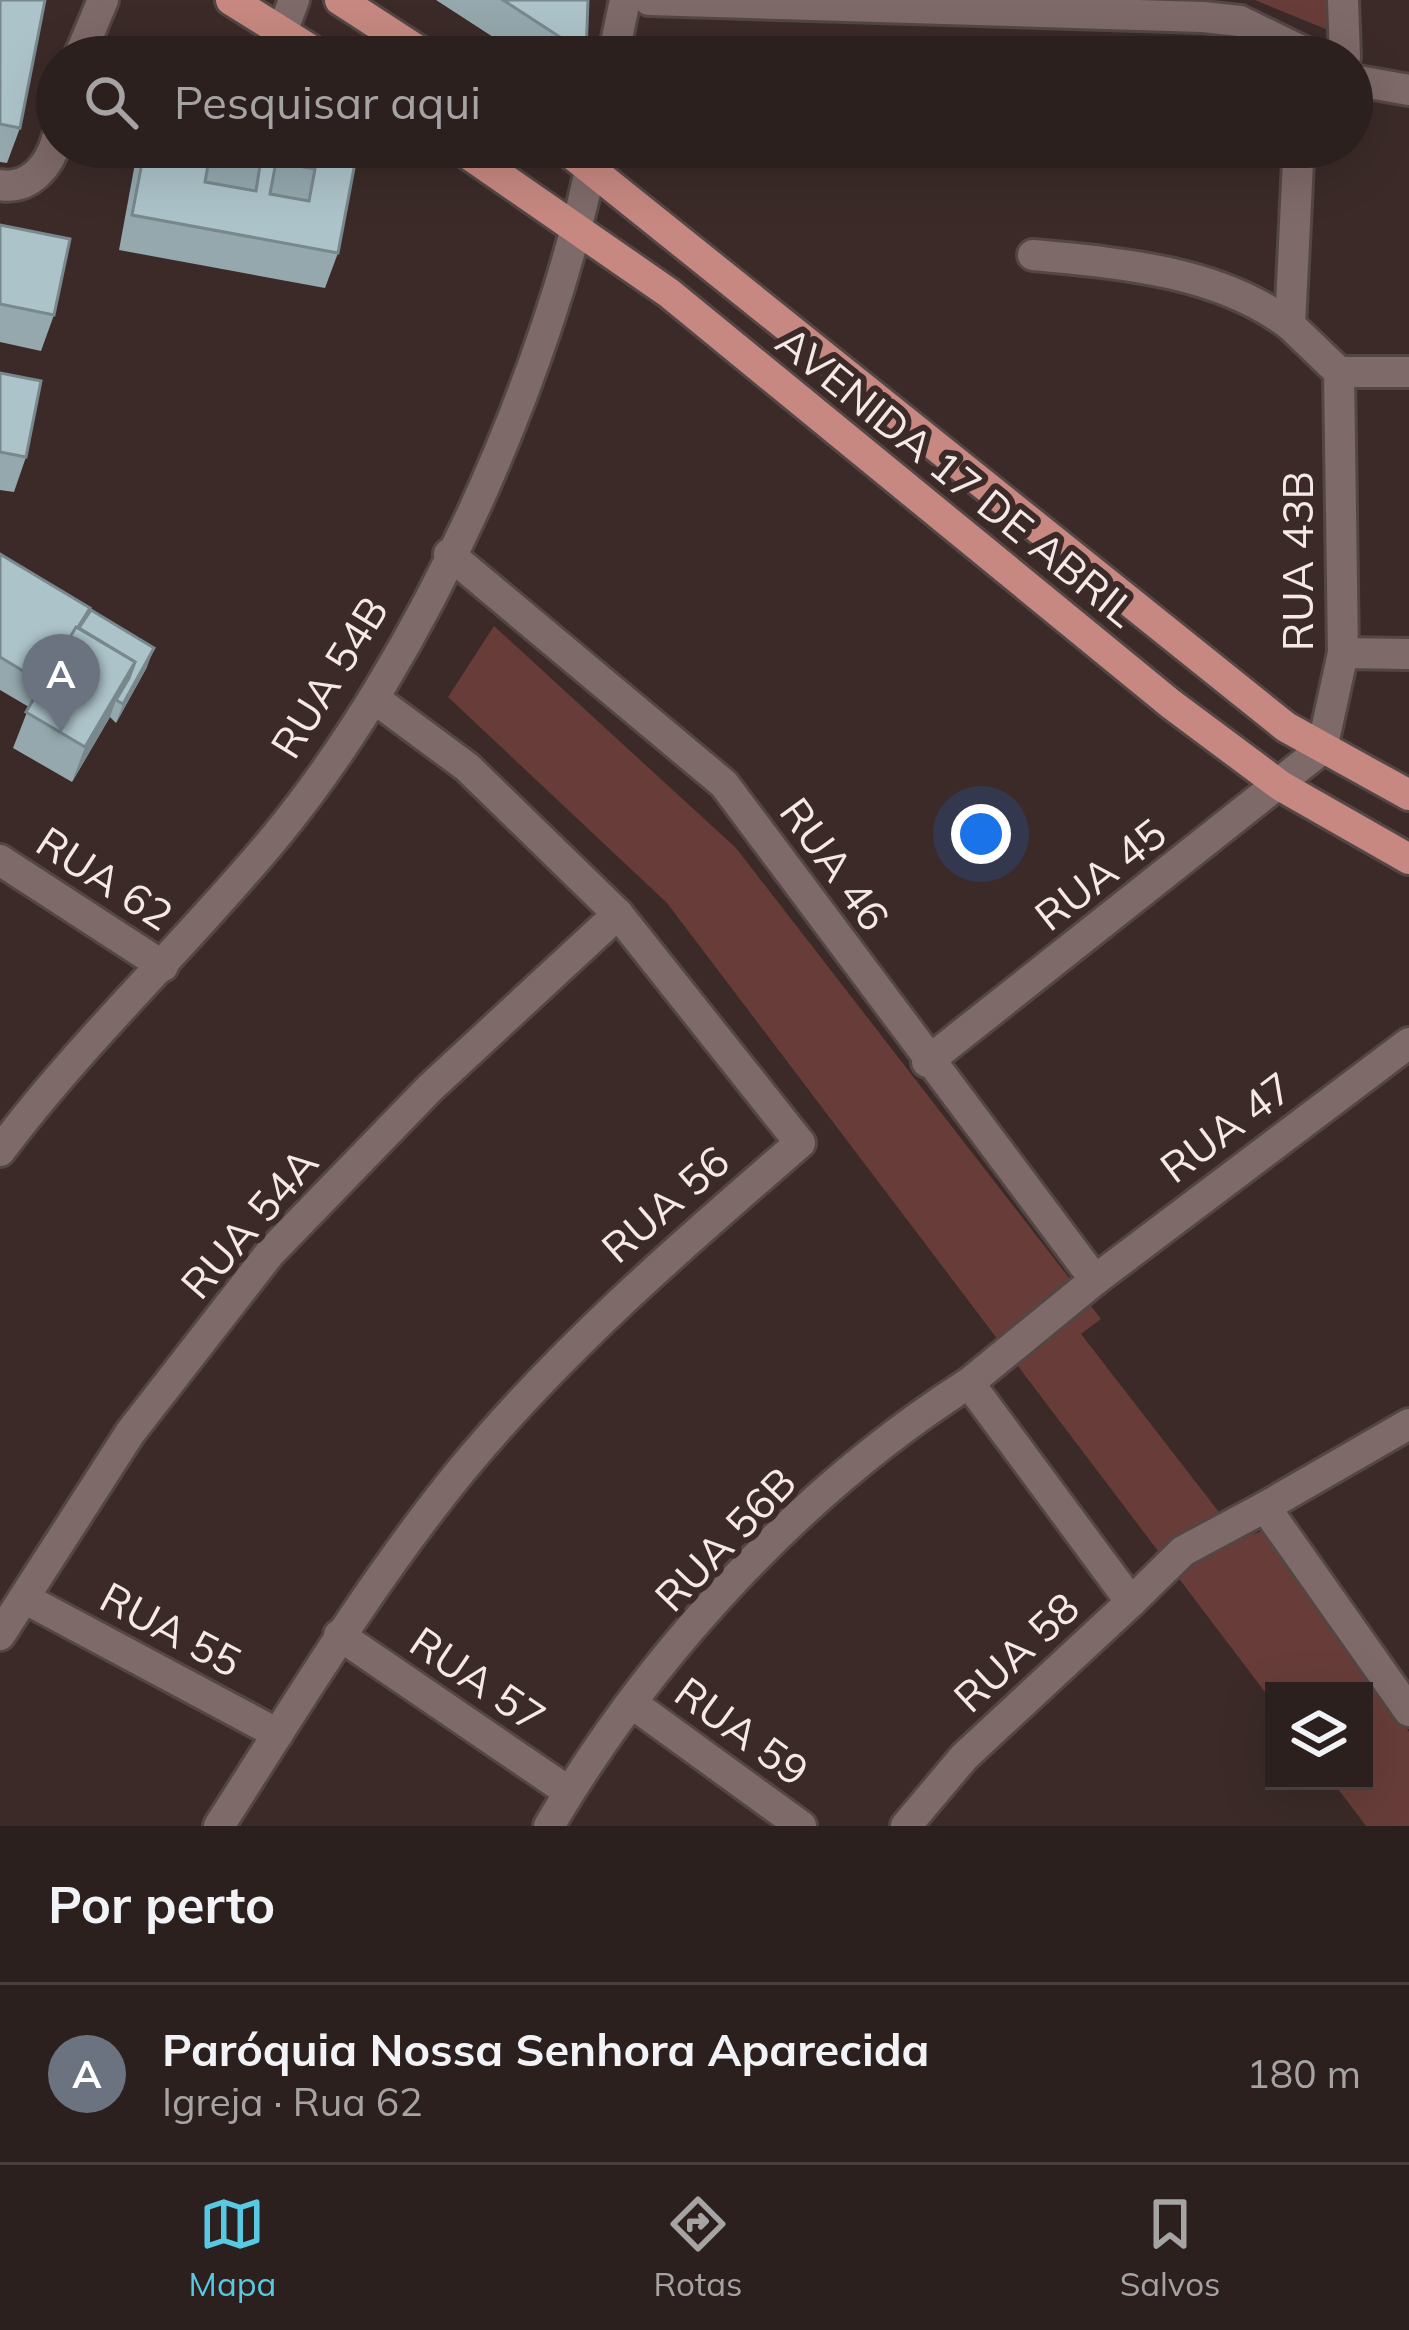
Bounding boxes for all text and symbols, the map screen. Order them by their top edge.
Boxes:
search box [36,36,1373,168]
icon: search [78,69,144,135]
text: Pesquisar aqui [174,74,481,130]
street label: AVENIDA 17 DE ABRIL [766,314,1148,638]
street label: RUA 43B [1271,471,1324,651]
street label: RUA 54B [259,587,399,767]
pin: A [22,634,100,733]
street label: RUA 46 [769,787,901,941]
your location [951,804,1011,864]
street label: RUA 45 [1024,806,1176,942]
street label: RUA 62 [27,814,183,942]
street label: RUA 47 [1149,1060,1303,1194]
street label: RUA 56 [590,1134,740,1274]
street label: RUA 54A [169,1137,329,1309]
street label: RUA 56B [643,1456,807,1622]
street label: RUA 55 [92,1570,250,1688]
street label: RUA 58 [942,1581,1090,1723]
street label: RUA 57 [400,1615,556,1743]
street label: RUA 59 [665,1665,819,1797]
map controls [1265,1682,1373,1790]
button: layers [1265,1682,1373,1790]
text: Por perto [48,1872,275,1936]
text: Paróquia Nossa Senhora Aparecida [162,2021,929,2077]
text: A [72,2049,102,2098]
text: 180 m [1246,2049,1361,2098]
text: Igreja · Rua 62 [162,2077,423,2126]
tab: Mapa [189,2191,276,2304]
tab: Rotas [654,2191,742,2304]
tab: Salvos [1120,2191,1220,2304]

